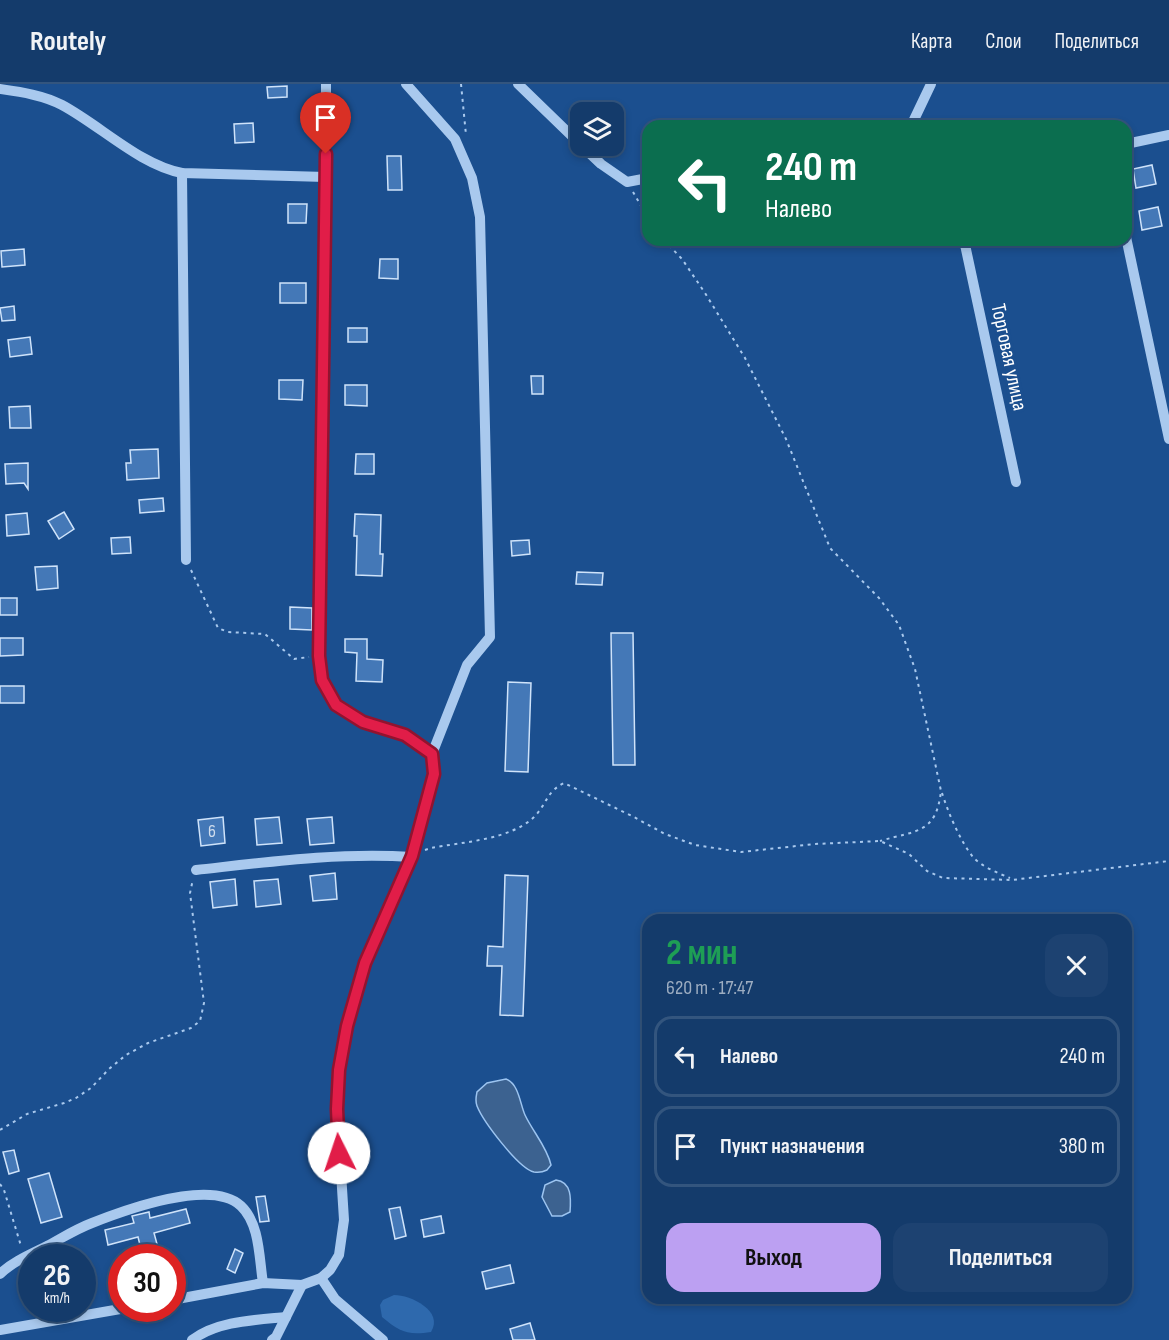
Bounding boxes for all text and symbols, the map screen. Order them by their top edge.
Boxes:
text: Routely [30,25,106,58]
text: Карта [911,29,952,54]
text: Слои [985,29,1021,54]
text: Поделиться [1054,29,1139,54]
pin [300,92,351,154]
icon: arrive [309,101,342,134]
map controls [570,102,624,156]
button: layers [570,102,624,156]
text: 240 m [765,142,857,193]
icon: left [666,144,744,222]
text: Налево [765,193,832,225]
street label: Торговая улица [985,301,1033,413]
house number: 6 [208,821,216,842]
text: 2 мин [666,932,737,975]
button: close [1045,934,1108,997]
text: 620 m · 17:47 [666,976,753,1000]
icon: left [669,1040,702,1073]
text: Налево [720,1043,778,1070]
text: 240 m [1059,1043,1105,1070]
position arrow [307,1121,371,1185]
icon: arrive [669,1130,702,1163]
text: Пункт назначения [720,1133,864,1160]
text: 380 m [1059,1133,1105,1160]
button: Выход [666,1223,881,1292]
button: Поделиться [893,1223,1108,1292]
speed limit sign: 30 [108,1244,186,1322]
text: 26 [43,1258,71,1294]
text: km/h [44,1289,70,1308]

